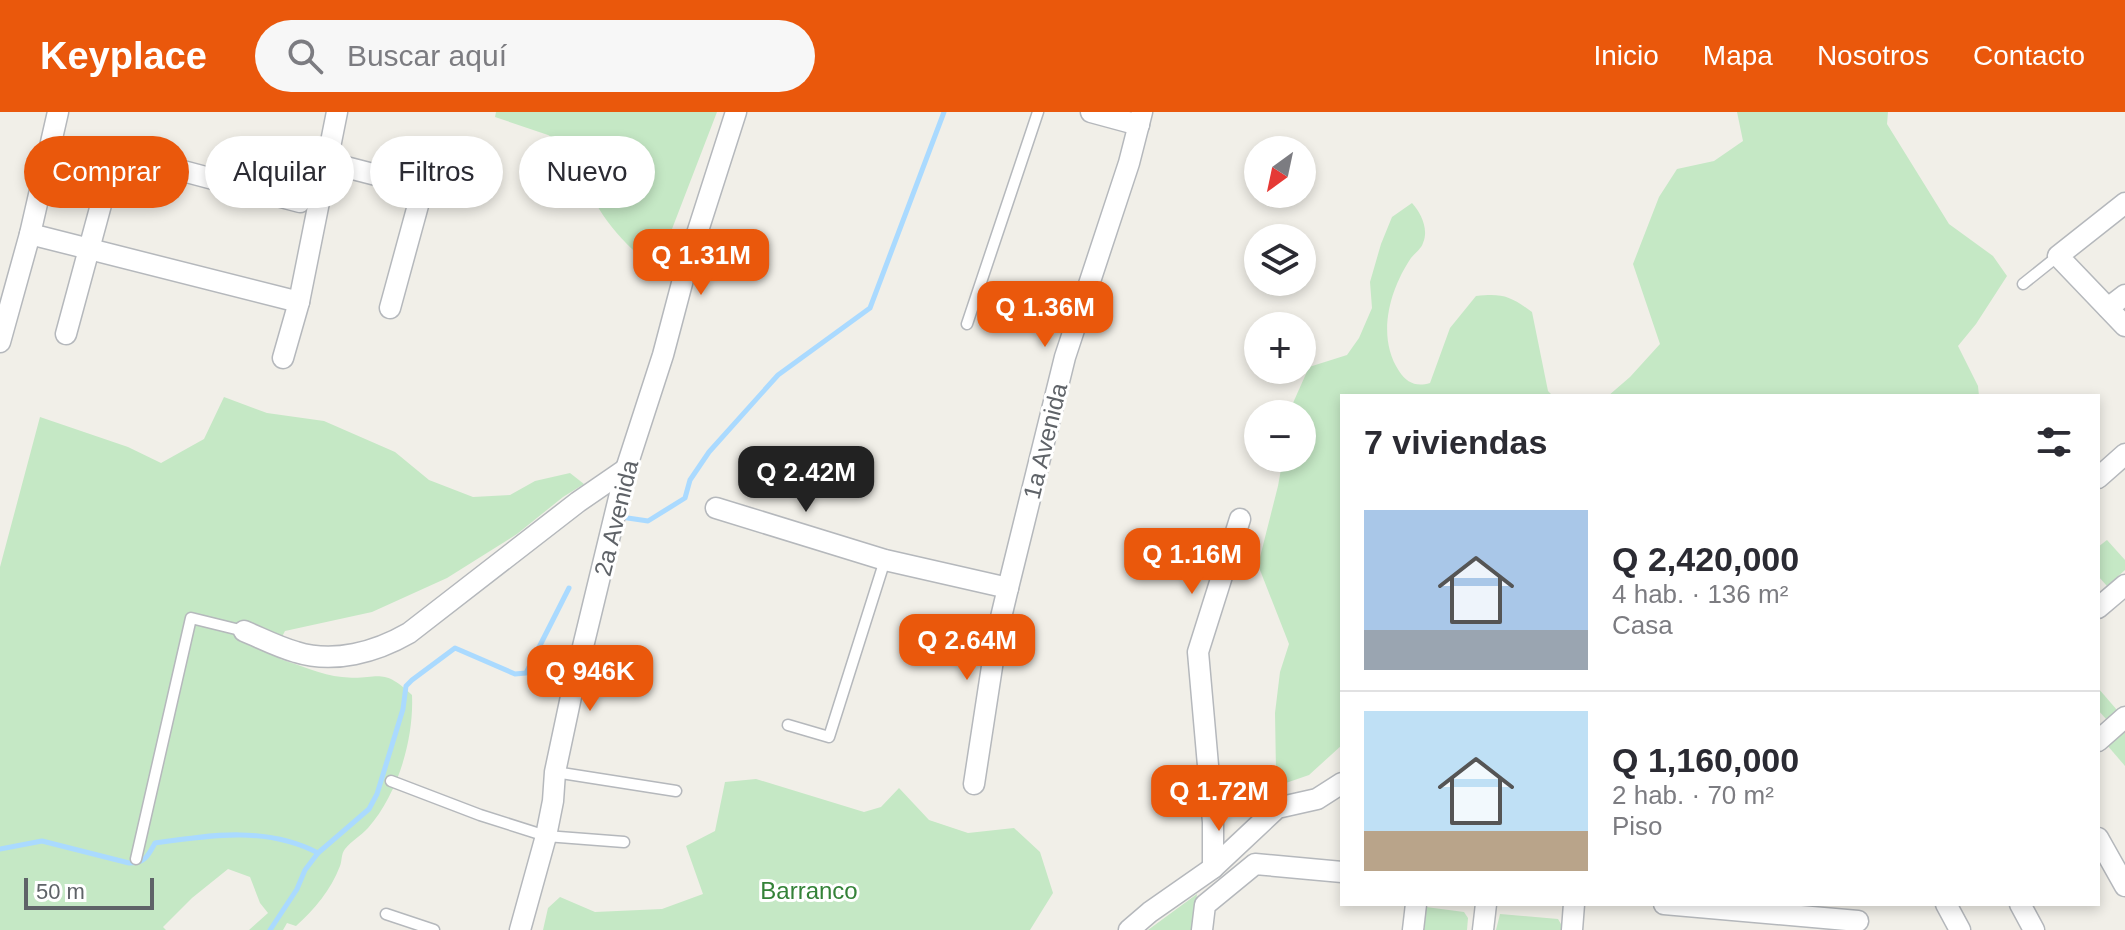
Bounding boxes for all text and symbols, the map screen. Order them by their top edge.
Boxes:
search box [255,20,815,92]
icon: search [283,34,327,78]
text: Keyplace [40,35,207,77]
text: Buscar aquí [347,39,507,72]
text: Inicio [1593,40,1659,71]
text: Mapa [1703,40,1773,71]
text: Nosotros [1817,40,1929,71]
text: Contacto [1973,40,2085,71]
chip: Comprar [24,136,189,208]
chip: Alquilar [205,136,354,208]
chip: Filtros [370,136,503,208]
chip: Nuevo [519,136,655,208]
north arrow [1244,136,1316,208]
map controls [1244,136,1316,472]
button: layers [1244,224,1316,296]
pin: Q 1.31M [627,229,775,297]
text: Q 1.31M [651,240,751,270]
pin: Q 1.36M [971,281,1119,349]
text: Q 1.36M [995,292,1095,322]
button: + [1244,312,1316,384]
street label: 1a Avenida [1018,380,1073,502]
button: − [1244,400,1316,472]
icon: filters [2032,420,2076,464]
text: 7 viviendas [1364,423,1547,461]
pin: Q 2.42M [732,446,880,514]
street label: 2a Avenida [589,457,644,579]
text: Q 2.42M [756,457,856,487]
pin: Q 1.16M [1118,528,1266,596]
text: Q 1.16M [1142,539,1242,569]
text: Q 2,420,000 [1612,540,1799,578]
icon: home [1428,542,1524,638]
text: 4 hab. · 136 m² [1612,579,1788,609]
text: Casa [1612,610,1673,640]
pin: Q 2.64M [893,614,1041,682]
text: Q 2.64M [917,625,1017,655]
pin: Q 946K [525,645,655,713]
text: Q 946K [545,656,635,686]
text: Q 1,160,000 [1612,741,1799,779]
icon: home [1428,743,1524,839]
pin: Q 1.72M [1145,765,1293,833]
text: Q 1.72M [1169,776,1269,806]
text: 2 hab. · 70 m² [1612,780,1774,810]
text: Piso [1612,811,1663,841]
scale bar [24,874,154,910]
park label: Barranco [760,877,858,904]
text: 50 m [36,879,85,904]

